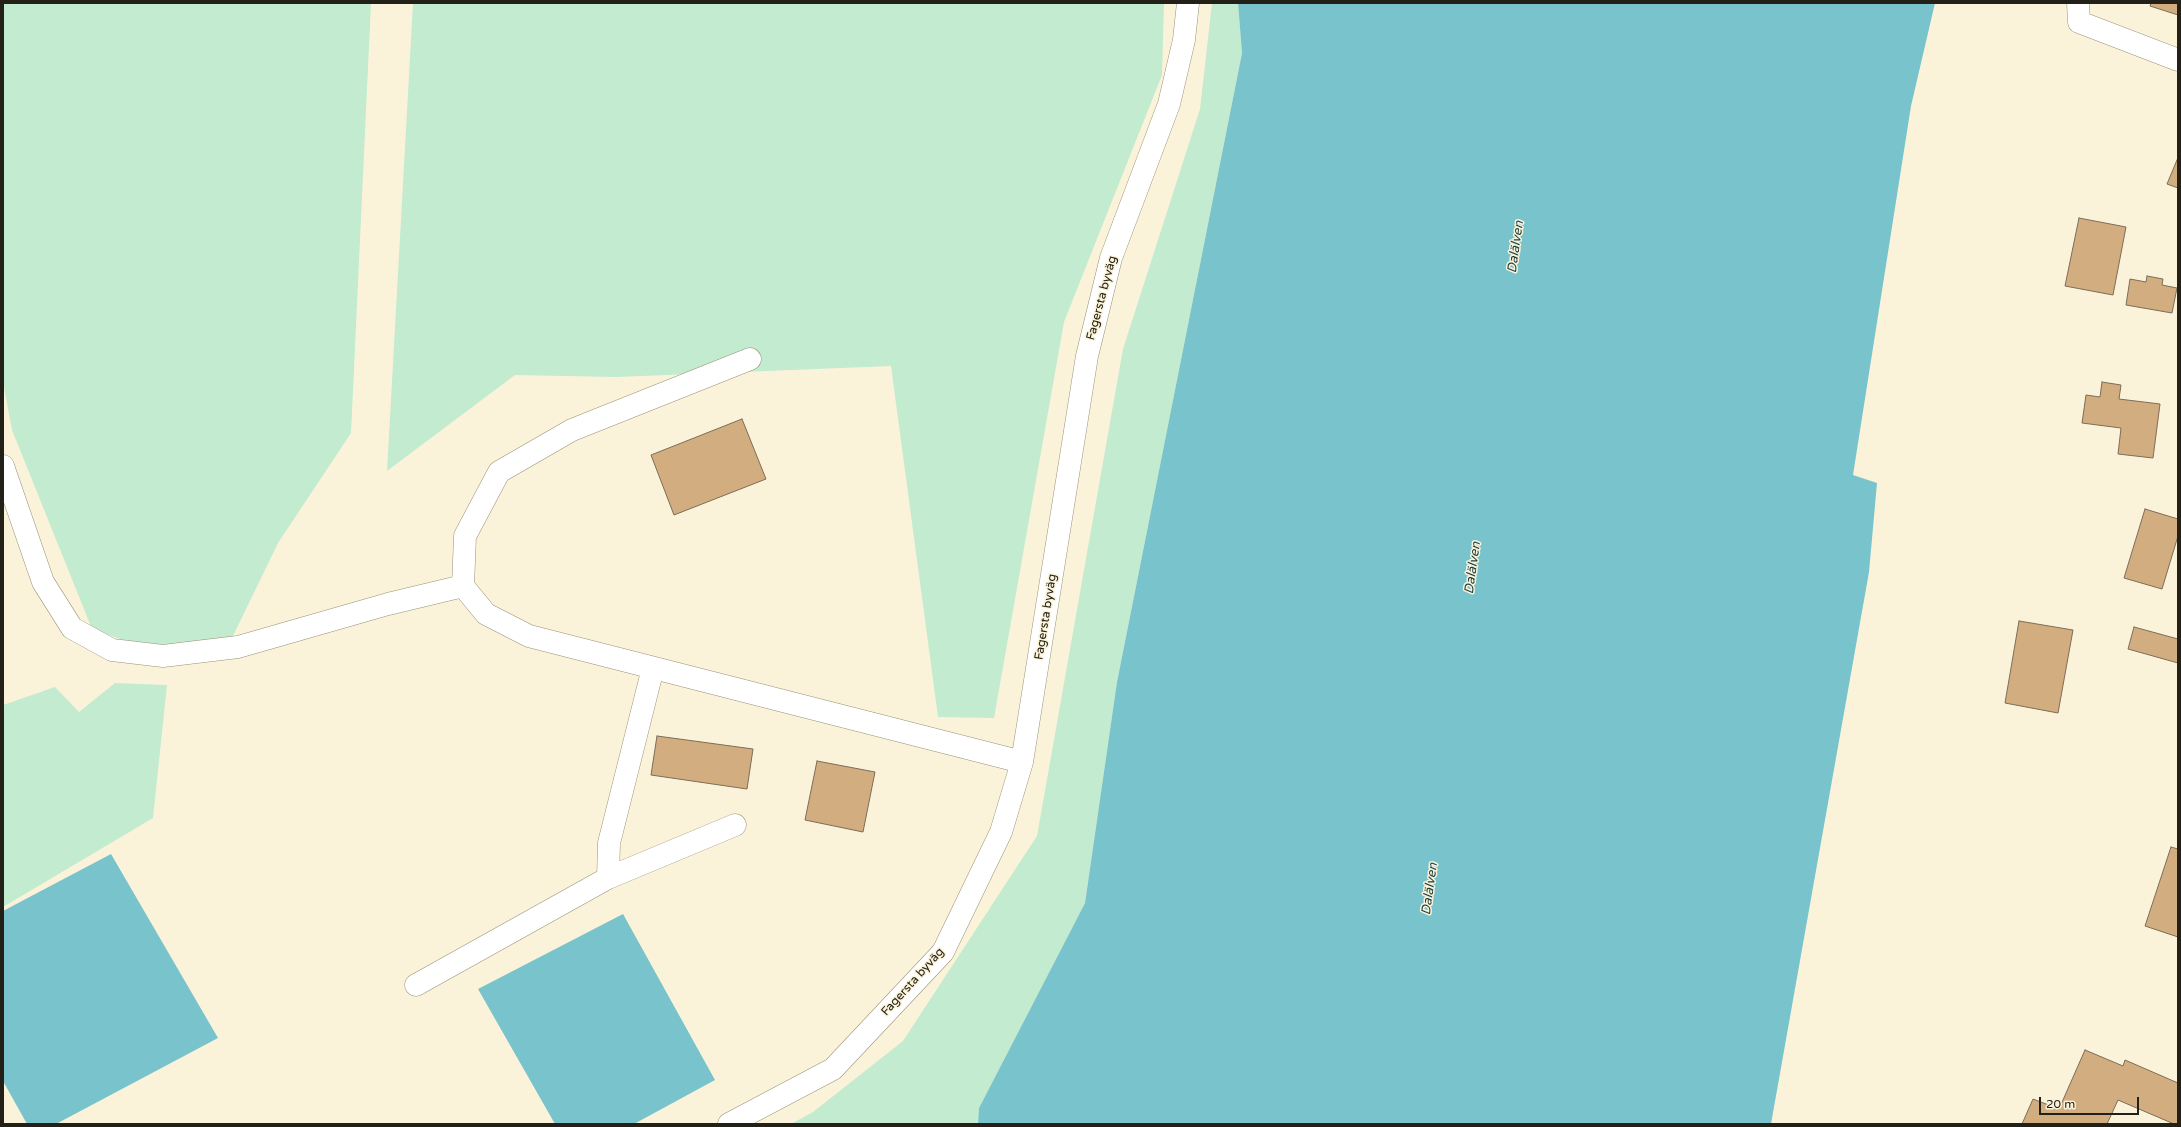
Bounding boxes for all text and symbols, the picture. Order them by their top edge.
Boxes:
water label: Dalälven [1505,220,1527,274]
street label: Fagersta byväg [1084,254,1120,342]
water label: Dalälven [1462,541,1484,595]
street label: Fagersta byväg [1032,573,1060,661]
water label: Dalälven [1419,862,1441,916]
street label: Fagersta byväg [879,945,947,1019]
scale bar [2041,1089,2141,1115]
text: 20 m [2046,1097,2075,1111]

